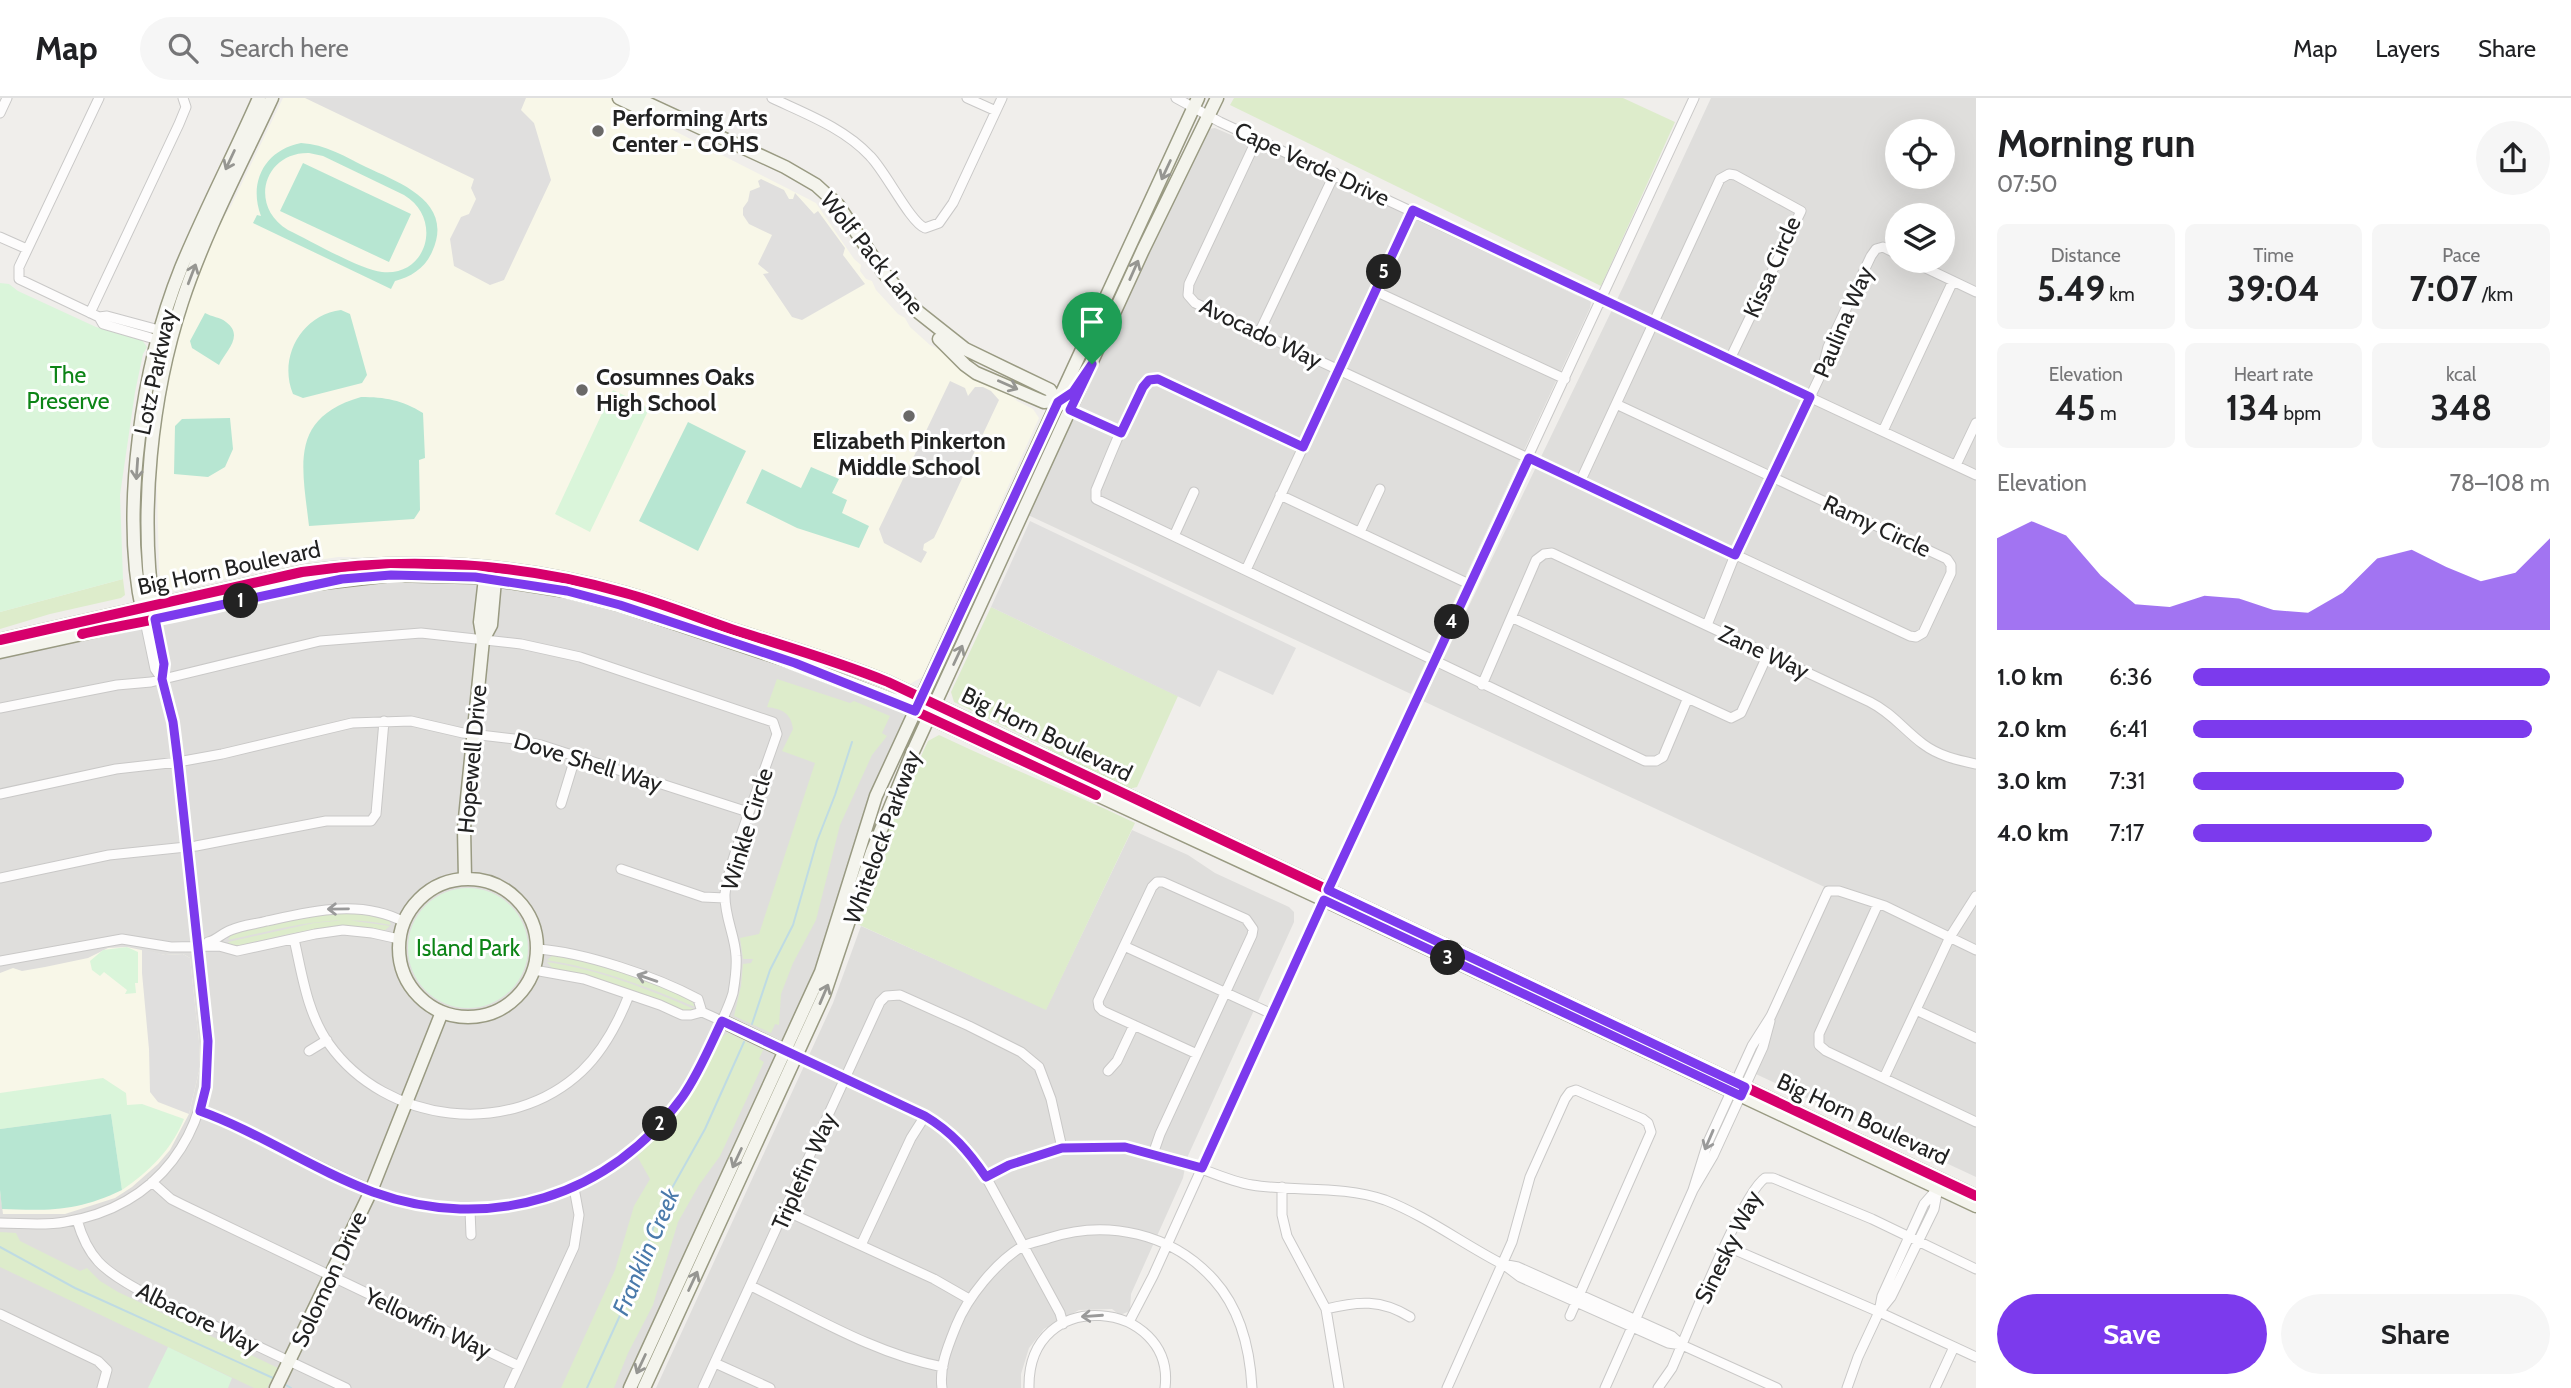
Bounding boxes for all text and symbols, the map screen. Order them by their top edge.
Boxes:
search box [140,17,630,80]
text: Map [35,28,98,68]
icon: search [164,29,202,67]
text: Search here [220,32,349,64]
text: Map [2293,34,2337,63]
text: Layers [2375,34,2440,63]
text: Share [2478,34,2536,63]
place label: Performing Arts Center - COHS [612,104,768,158]
street label: Cape Verde Drive [1230,116,1394,212]
map controls [1885,119,1955,273]
button: locate [1885,119,1955,189]
text: Morning run [1997,120,2196,167]
button: share [2476,121,2550,195]
marker: Performing Arts Center - COHS [590,123,606,139]
one-way arrow [223,149,236,170]
one-way arrow [1159,159,1172,180]
text: 07:50 [1997,170,2058,198]
street label: Wolf Pack Lane [814,186,930,320]
button: layers [1885,203,1955,273]
street label: Kissa Circle [1737,212,1807,322]
text: Distance [2051,244,2121,267]
text: Time [2253,244,2294,267]
text: Pace [2442,244,2480,267]
pin: 5 [1366,254,1402,290]
one-way arrow [1129,260,1142,281]
text: 5 [1378,260,1389,283]
street label: Paulina Way [1807,262,1879,382]
one-way arrow [187,264,200,286]
text: 5.49 [2037,267,2105,310]
text: 39:04 [2227,267,2320,310]
text: 7:07 [2409,267,2477,310]
text: km [2105,283,2135,306]
text: /km [2477,283,2513,306]
street label: Avocado Way [1195,291,1327,375]
pin [1062,292,1122,364]
icon: arrive [1073,303,1111,341]
street label: Lotz Parkway [128,306,182,437]
park label: The Preserve [26,361,110,415]
place label: Cosumnes Oaks High School [596,363,755,417]
text: Elevation [2049,363,2123,386]
text: Heart rate [2234,363,2313,386]
text: kcal [2446,363,2476,386]
one-way arrow [997,379,1018,392]
marker: Cosumnes Oaks High School [574,382,590,398]
text: 45 [2055,386,2096,429]
text: 134 [2226,386,2279,429]
text: 348 [2430,386,2492,429]
text: m [2096,402,2117,425]
text: bpm [2279,402,2321,425]
marker: Elizabeth Pinkerton Middle School [901,408,917,424]
place label: Elizabeth Pinkerton Middle School [812,427,1006,481]
one-way arrow [130,457,143,480]
text: Elevation [1997,469,2087,497]
text: 78–108 m [2449,469,2550,497]
street label: Ramy Circle [1819,489,1936,563]
street label: Big Horn Boulevard [135,535,323,601]
pin: 1 [224,584,258,618]
text: 1 [237,589,244,612]
pin: 4 [1434,604,1470,640]
text: 4 [1446,610,1457,633]
street label: Zane Way [1714,619,1814,685]
one-way arrow [951,645,965,666]
text: 1.0 km [1997,663,2063,691]
text: 6:36 [2109,663,2152,691]
street label: Big Horn Boulevard [957,681,1137,787]
street label: Hopewell Drive [452,683,492,834]
text: 2.0 km [1997,715,2067,743]
text: 6:41 [2109,715,2148,743]
street label: Dove Shell Way [510,726,666,798]
street label: Whitelock Parkway [838,746,927,928]
street label: Winkle Circle [715,764,779,893]
text: 3.0 km [1997,767,2067,795]
text: 7:31 [2109,767,2145,795]
text: 4.0 km [1997,819,2069,847]
text: 7:17 [2109,819,2144,847]
one-way arrow [327,902,350,916]
park label: Island Park [416,934,521,962]
pin: 3 [1430,940,1466,976]
text: 3 [1442,946,1453,969]
one-way arrow [637,971,659,983]
one-way arrow [819,984,832,1005]
street label: Big Horn Boulevard [1773,1067,1953,1171]
pin: 2 [642,1107,678,1142]
street label: Triplefin Way [766,1107,843,1234]
text: 2 [654,1112,665,1135]
one-way arrow [1702,1128,1715,1150]
one-way arrow [730,1146,743,1168]
water label: Franklin Creek [606,1183,686,1320]
street label: Sinesky Way [1689,1185,1768,1308]
street label: Solomon Drive [285,1207,373,1351]
one-way arrow [687,1271,700,1293]
street label: Albacore Way [132,1276,264,1360]
street label: Yellowfin Way [359,1281,496,1365]
button: Save [1997,1294,2267,1374]
button: Share [2281,1294,2550,1374]
one-way arrow [1081,1310,1104,1323]
one-way arrow [634,1353,647,1374]

